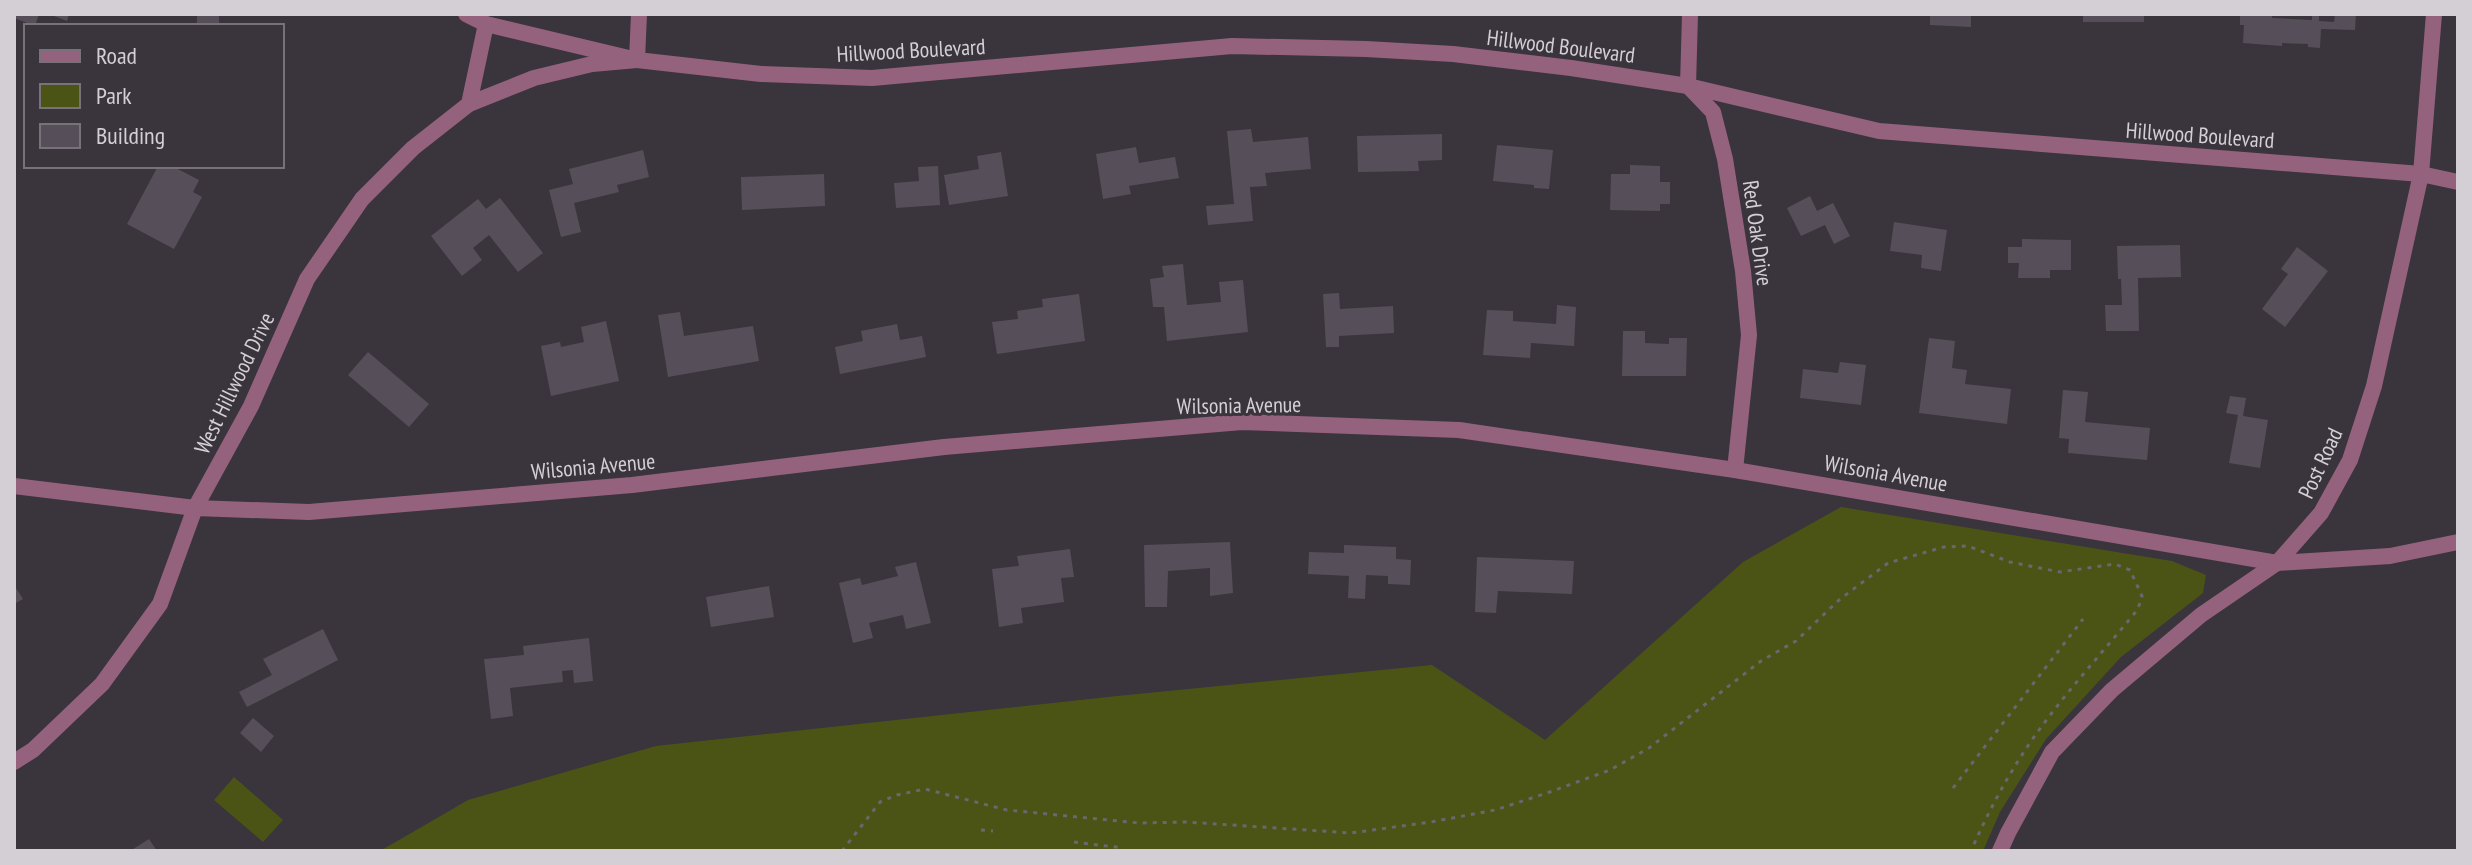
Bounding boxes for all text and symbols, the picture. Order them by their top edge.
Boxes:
street label: Hillwood Boulevard [1485,23,1637,69]
legend [24,24,284,168]
street label: Hillwood Boulevard [836,32,986,68]
text: Road [96,40,137,71]
text: Park [96,80,132,111]
street label: Hillwood Boulevard [2125,116,2275,154]
text: Building [96,120,165,151]
street label: Red Oak Drive [1737,178,1779,288]
street label: West Hillwood Drive [188,308,280,458]
street label: Wilsonia Avenue [1176,390,1302,420]
street label: Post Road [2292,423,2348,503]
street label: Wilsonia Avenue [530,447,656,485]
street label: Wilsonia Avenue [1822,448,1950,498]

